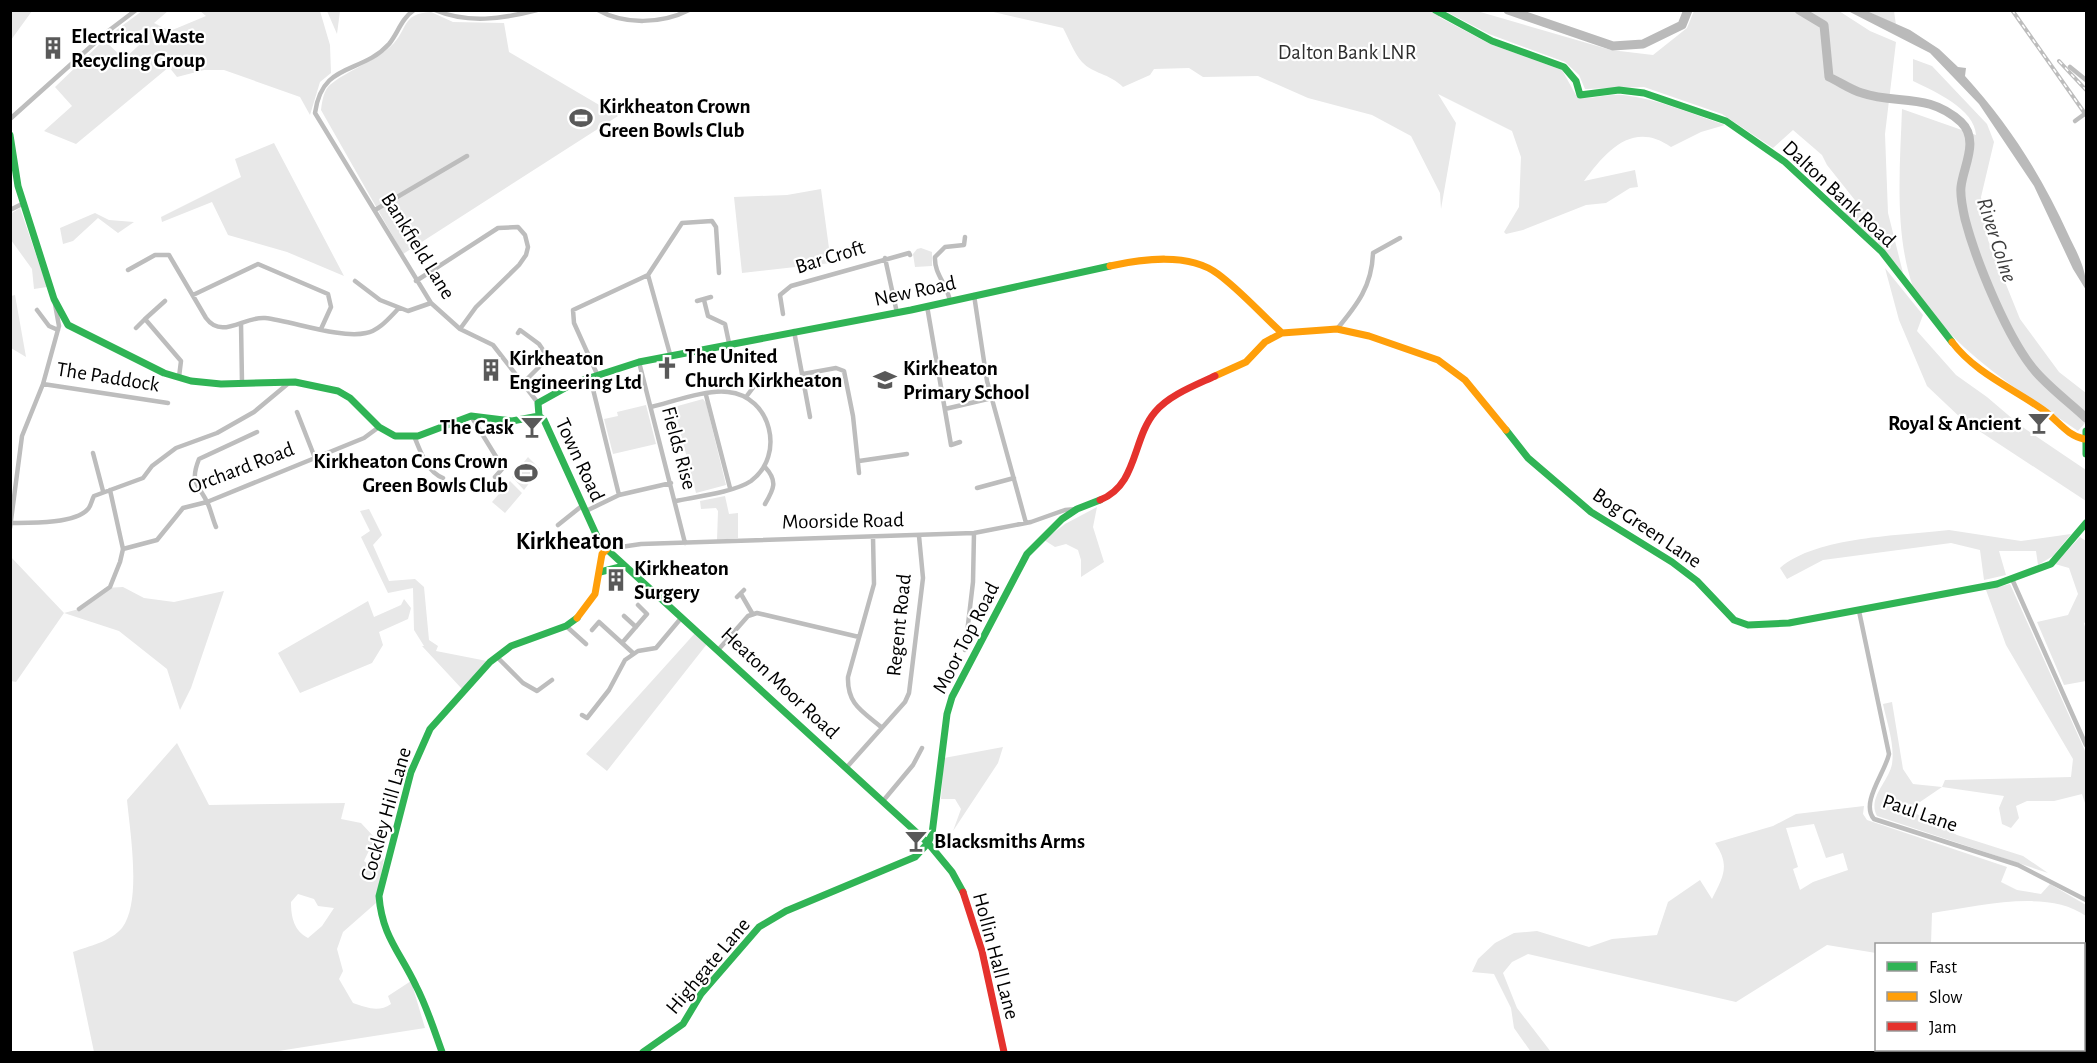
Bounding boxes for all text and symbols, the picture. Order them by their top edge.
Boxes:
place label: Electrical Waste Recycling Group [71,26,205,71]
building icon: Electrical Waste Recycling Group [40,35,66,61]
park label: Dalton Bank LNR [1278,42,1416,63]
place label: Kirkheaton Crown Green Bowls Club [599,96,751,141]
sports icon: Kirkheaton Crown Green Bowls Club [568,105,594,131]
street label: Dalton Bank Road [1779,137,1900,251]
street label: Bankfield Lane [377,189,459,303]
water label: River Colne [1973,195,2021,285]
street label: Bar Croft [793,236,867,277]
street label: New Road [872,272,958,310]
place label: The United Church Kirkheaton [685,346,842,391]
place label: Kirkheaton Engineering Ltd [509,348,642,393]
church icon: The United Church Kirkheaton [654,355,680,381]
building icon: Kirkheaton Engineering Ltd [478,357,504,383]
street label: The Paddock [55,358,161,396]
place label: Kirkheaton Primary School [903,358,1030,403]
school or university icon: Kirkheaton Primary School [872,367,898,393]
street label: Fields Rise [658,404,700,492]
bar icon: Royal & Ancient [2026,410,2052,436]
place label: Royal & Ancient [1888,413,2021,434]
bar icon: The Cask [519,414,545,440]
street label: Town Road [552,415,608,505]
place label: The Cask [440,417,515,438]
street label: Orchard Road [185,438,297,498]
place label: Kirkheaton Cons Crown Green Bowls Club [313,451,508,496]
sports icon: Kirkheaton Cons Crown Green Bowls Club [513,460,539,486]
street label: Bog Green Lane [1589,484,1705,572]
street label: Moorside Road [782,509,904,533]
district label: Kirkheaton [516,530,624,554]
place label: Kirkheaton Surgery [634,558,729,603]
building icon: Kirkheaton Surgery [603,567,629,593]
street label: Regent Road [883,573,915,677]
street label: Moor Top Road [929,579,1003,697]
street label: Heaton Moor Road [717,623,843,743]
street label: Cockley Hill Lane [357,745,415,883]
street label: Paul Lane [1880,790,1960,836]
bar icon: Blacksmiths Arms [903,828,929,854]
place label: Blacksmiths Arms [934,831,1085,852]
street label: Hollin Hall Lane [969,890,1023,1022]
street label: Highgate Lane [662,914,754,1018]
legend [1875,943,2085,1051]
text: Fast [1929,959,1957,977]
text: Slow [1929,989,1962,1007]
text: Jam [1929,1019,1957,1037]

